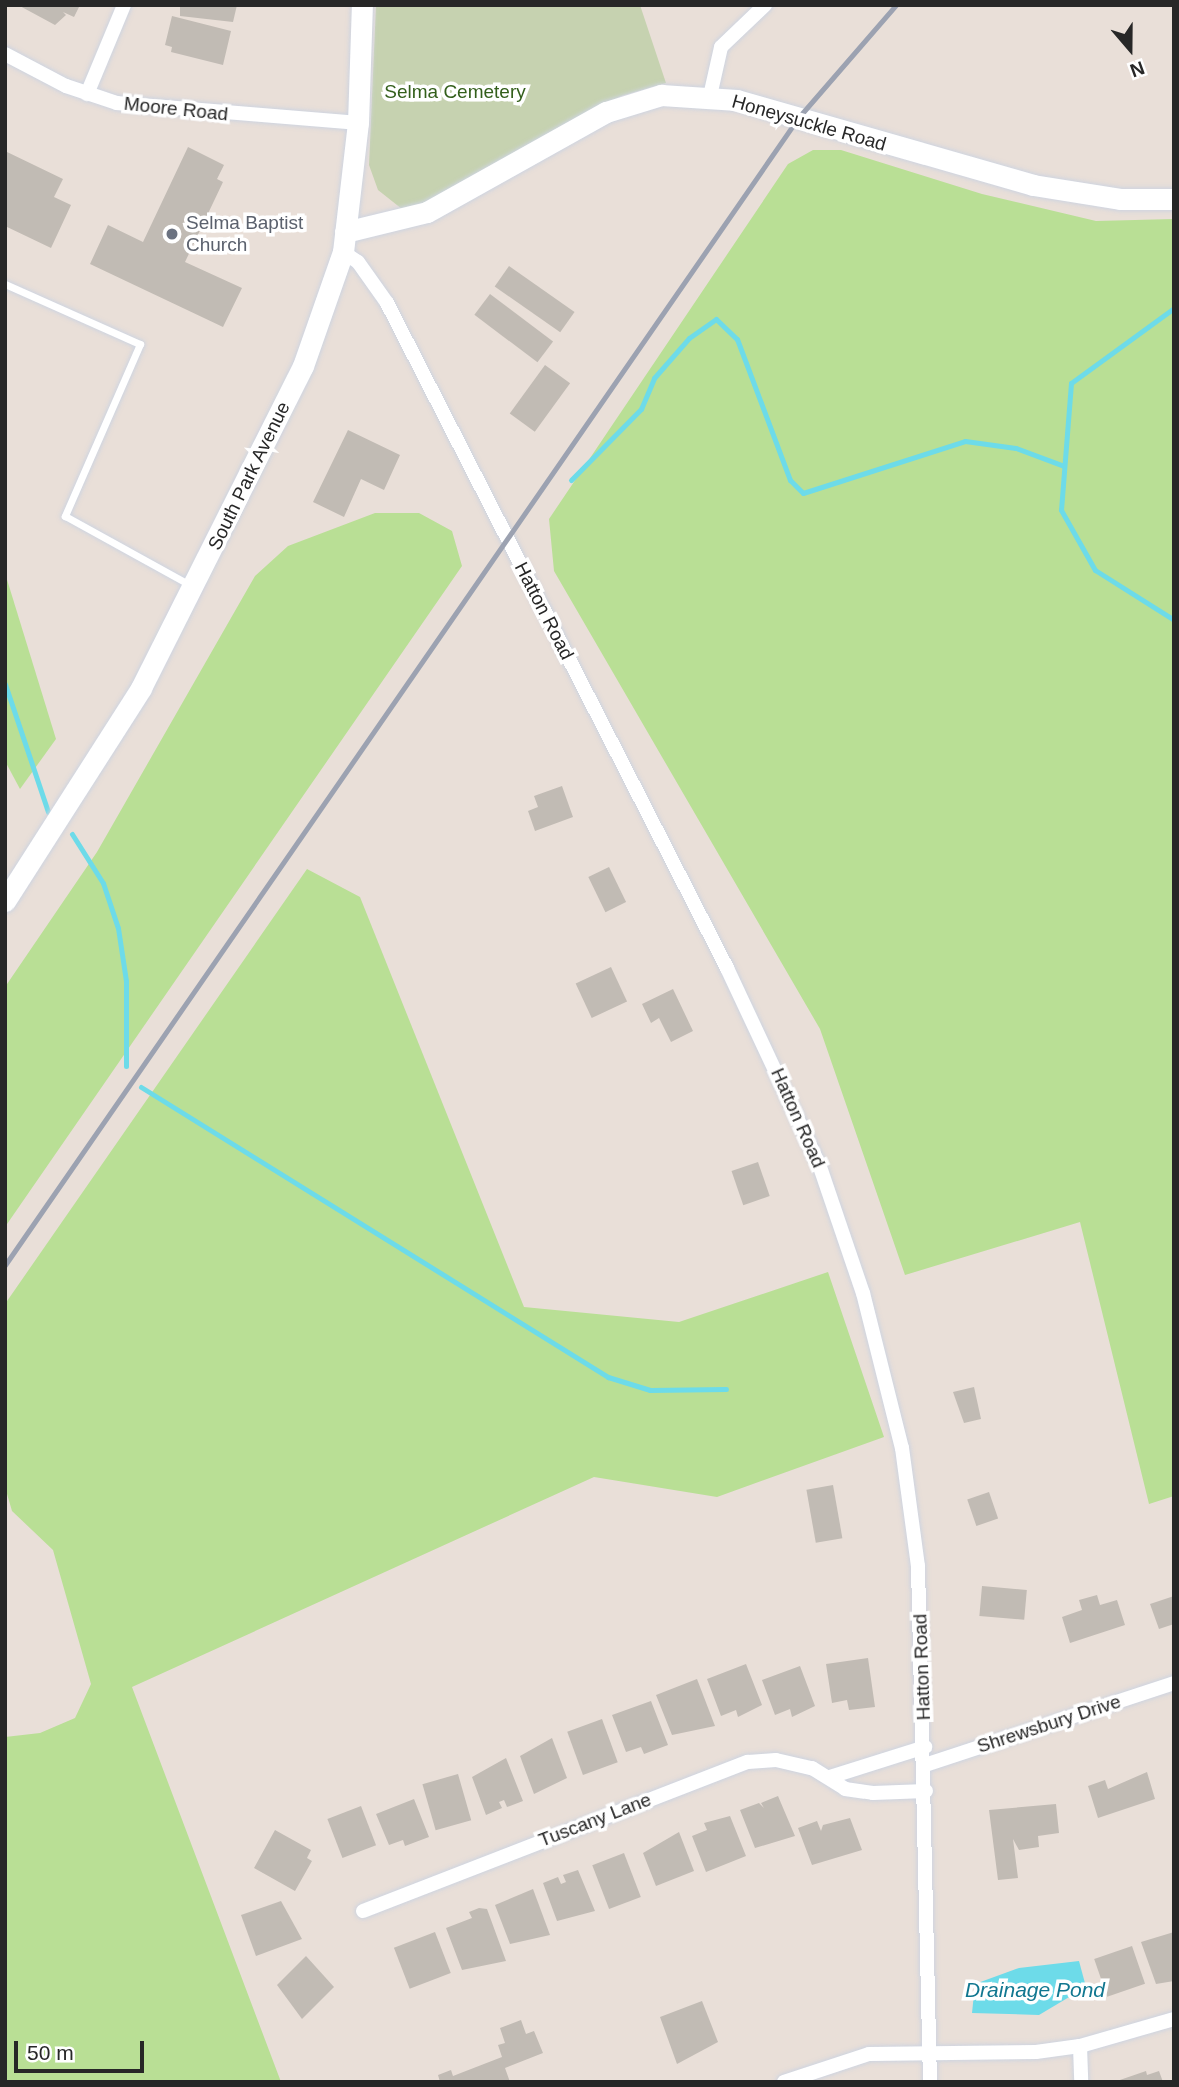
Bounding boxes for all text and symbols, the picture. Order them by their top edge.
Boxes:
north arrow [1095,14,1165,84]
text: N [1127,57,1147,81]
park label: Selma Cemetery [384,81,526,103]
street label: Honeysuckle Road [729,90,889,156]
street label: Moore Road [123,92,229,126]
place label: Selma Baptist Church [186,212,303,256]
marker: Selma Baptist Church [164,226,180,242]
street label: South Park Avenue [203,398,295,554]
street label: Hatton Road [510,558,578,664]
street label: Hatton Road [766,1065,830,1171]
street label: Hatton Road [909,1613,935,1721]
street label: Shrewsbury Drive [974,1690,1124,1758]
street label: Tuscany Lane [536,1788,654,1852]
water label: Drainage Pond [965,1977,1105,2003]
scale bar [18,2028,147,2072]
text: 50 m [27,2041,74,2064]

